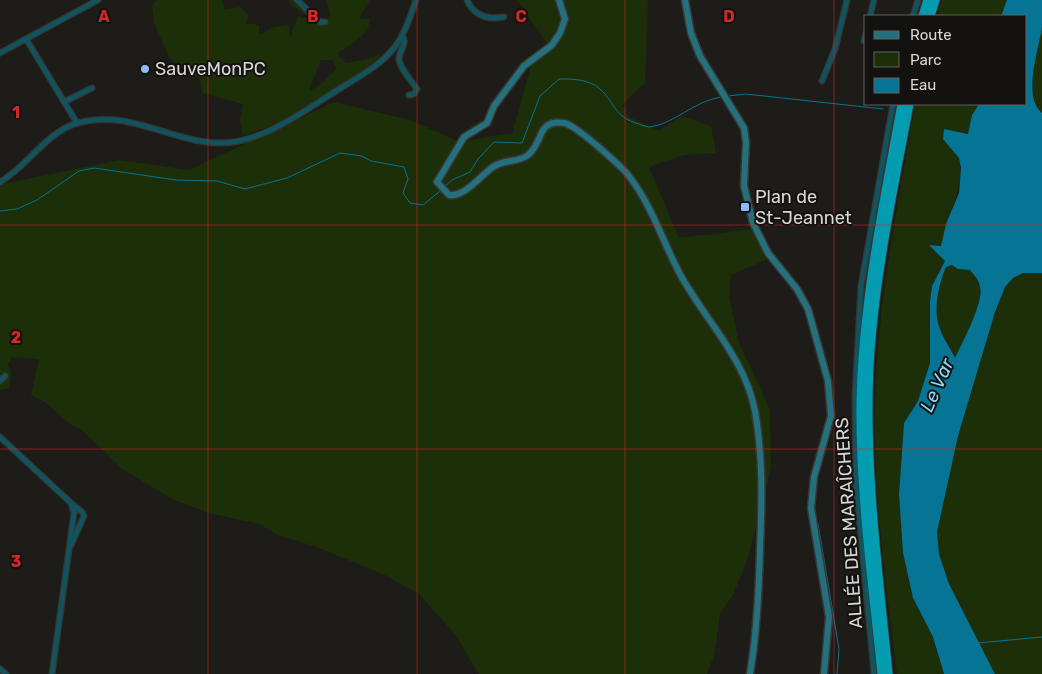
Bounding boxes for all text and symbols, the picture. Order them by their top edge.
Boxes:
text: A [98,7,110,26]
text: B [307,7,319,26]
text: C [515,7,527,26]
text: D [723,7,735,26]
legend [864,15,1027,105]
text: Route [910,26,952,44]
text: Parc [910,51,942,69]
place label: SauveMonPC [155,58,266,80]
marker: SauveMonPC [139,63,151,75]
text: Eau [910,76,936,94]
text: 1 [12,103,20,122]
place label: Plan de St-Jeannet [755,186,852,229]
marker: Plan de St-Jeannet [739,201,751,213]
text: 2 [11,328,21,347]
water label: Le Var [915,354,959,415]
street label: ALLÉE DES MARAÎCHERS [831,417,867,629]
text: 3 [11,552,21,571]

